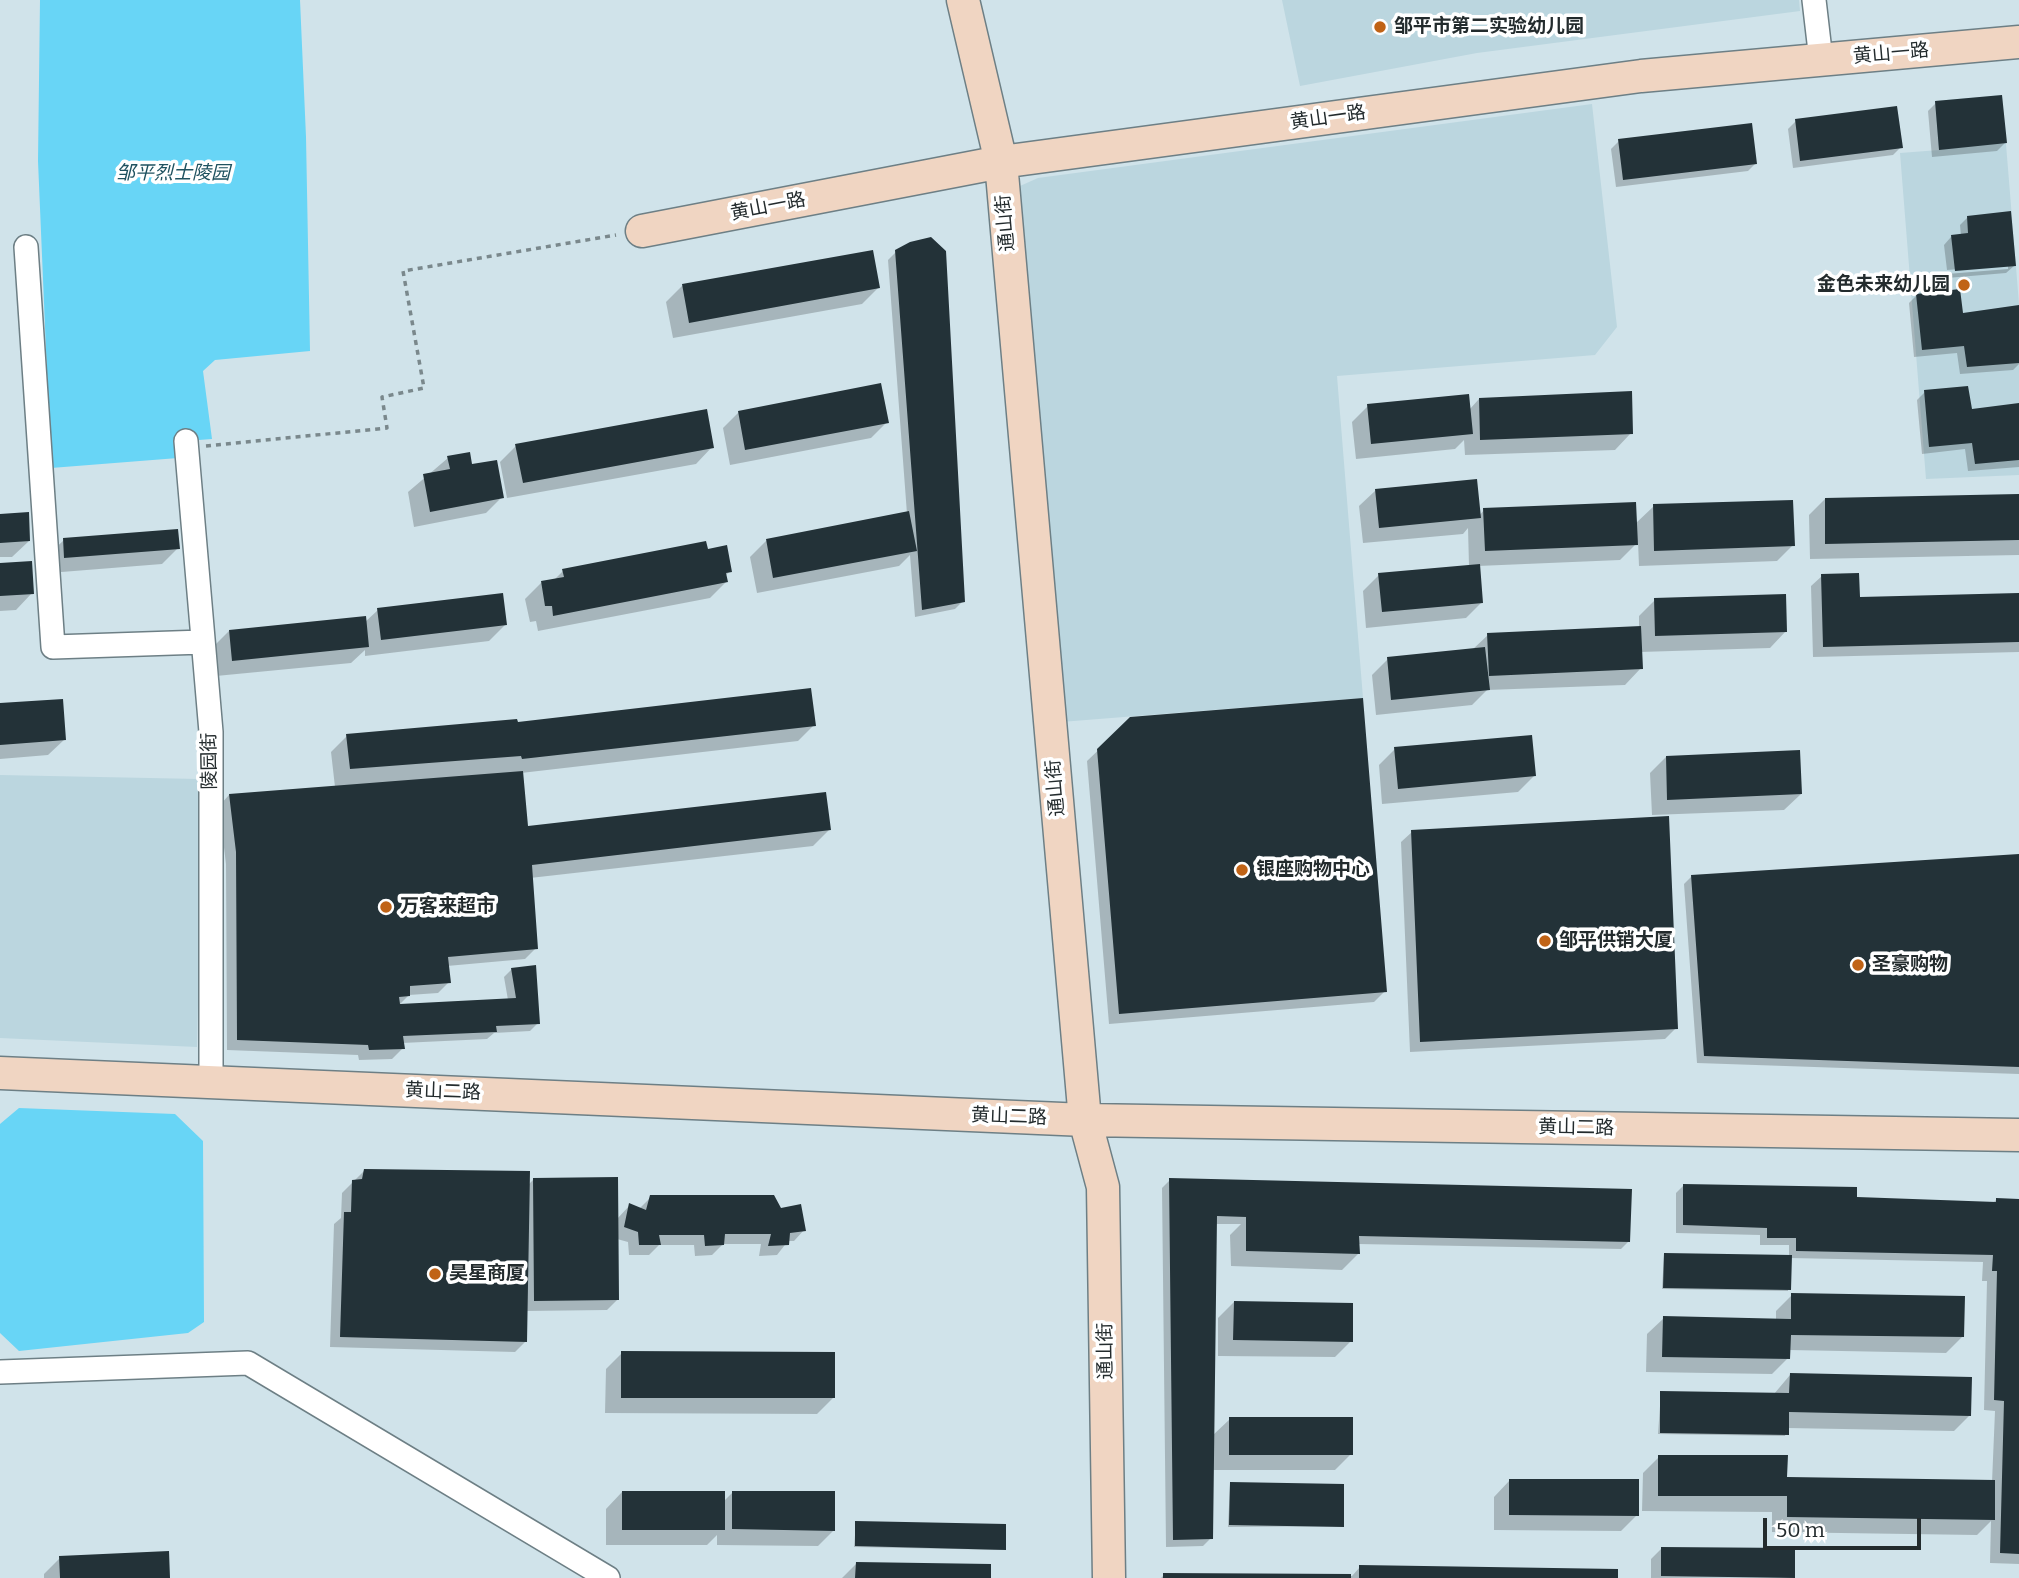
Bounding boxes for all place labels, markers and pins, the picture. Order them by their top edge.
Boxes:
place label: 邹平市第二实验幼儿园 [1394,16,1584,38]
marker: 邹平市第二实验幼儿园 [1372,19,1388,35]
place label: 金色未来幼儿园 [1817,274,1950,296]
marker: 金色未来幼儿园 [1956,277,1972,293]
place label: 银座购物中心 [1256,859,1370,881]
marker: 银座购物中心 [1234,862,1250,878]
place label: 万客来超市 [400,896,495,918]
marker: 万客来超市 [378,899,394,915]
place label: 邹平供销大厦 [1559,930,1673,952]
marker: 邹平供销大厦 [1537,933,1553,949]
place label: 圣豪购物 [1872,954,1948,976]
marker: 圣豪购物 [1850,957,1866,973]
place label: 昊星商厦 [449,1263,525,1285]
marker: 昊星商厦 [427,1266,443,1282]

